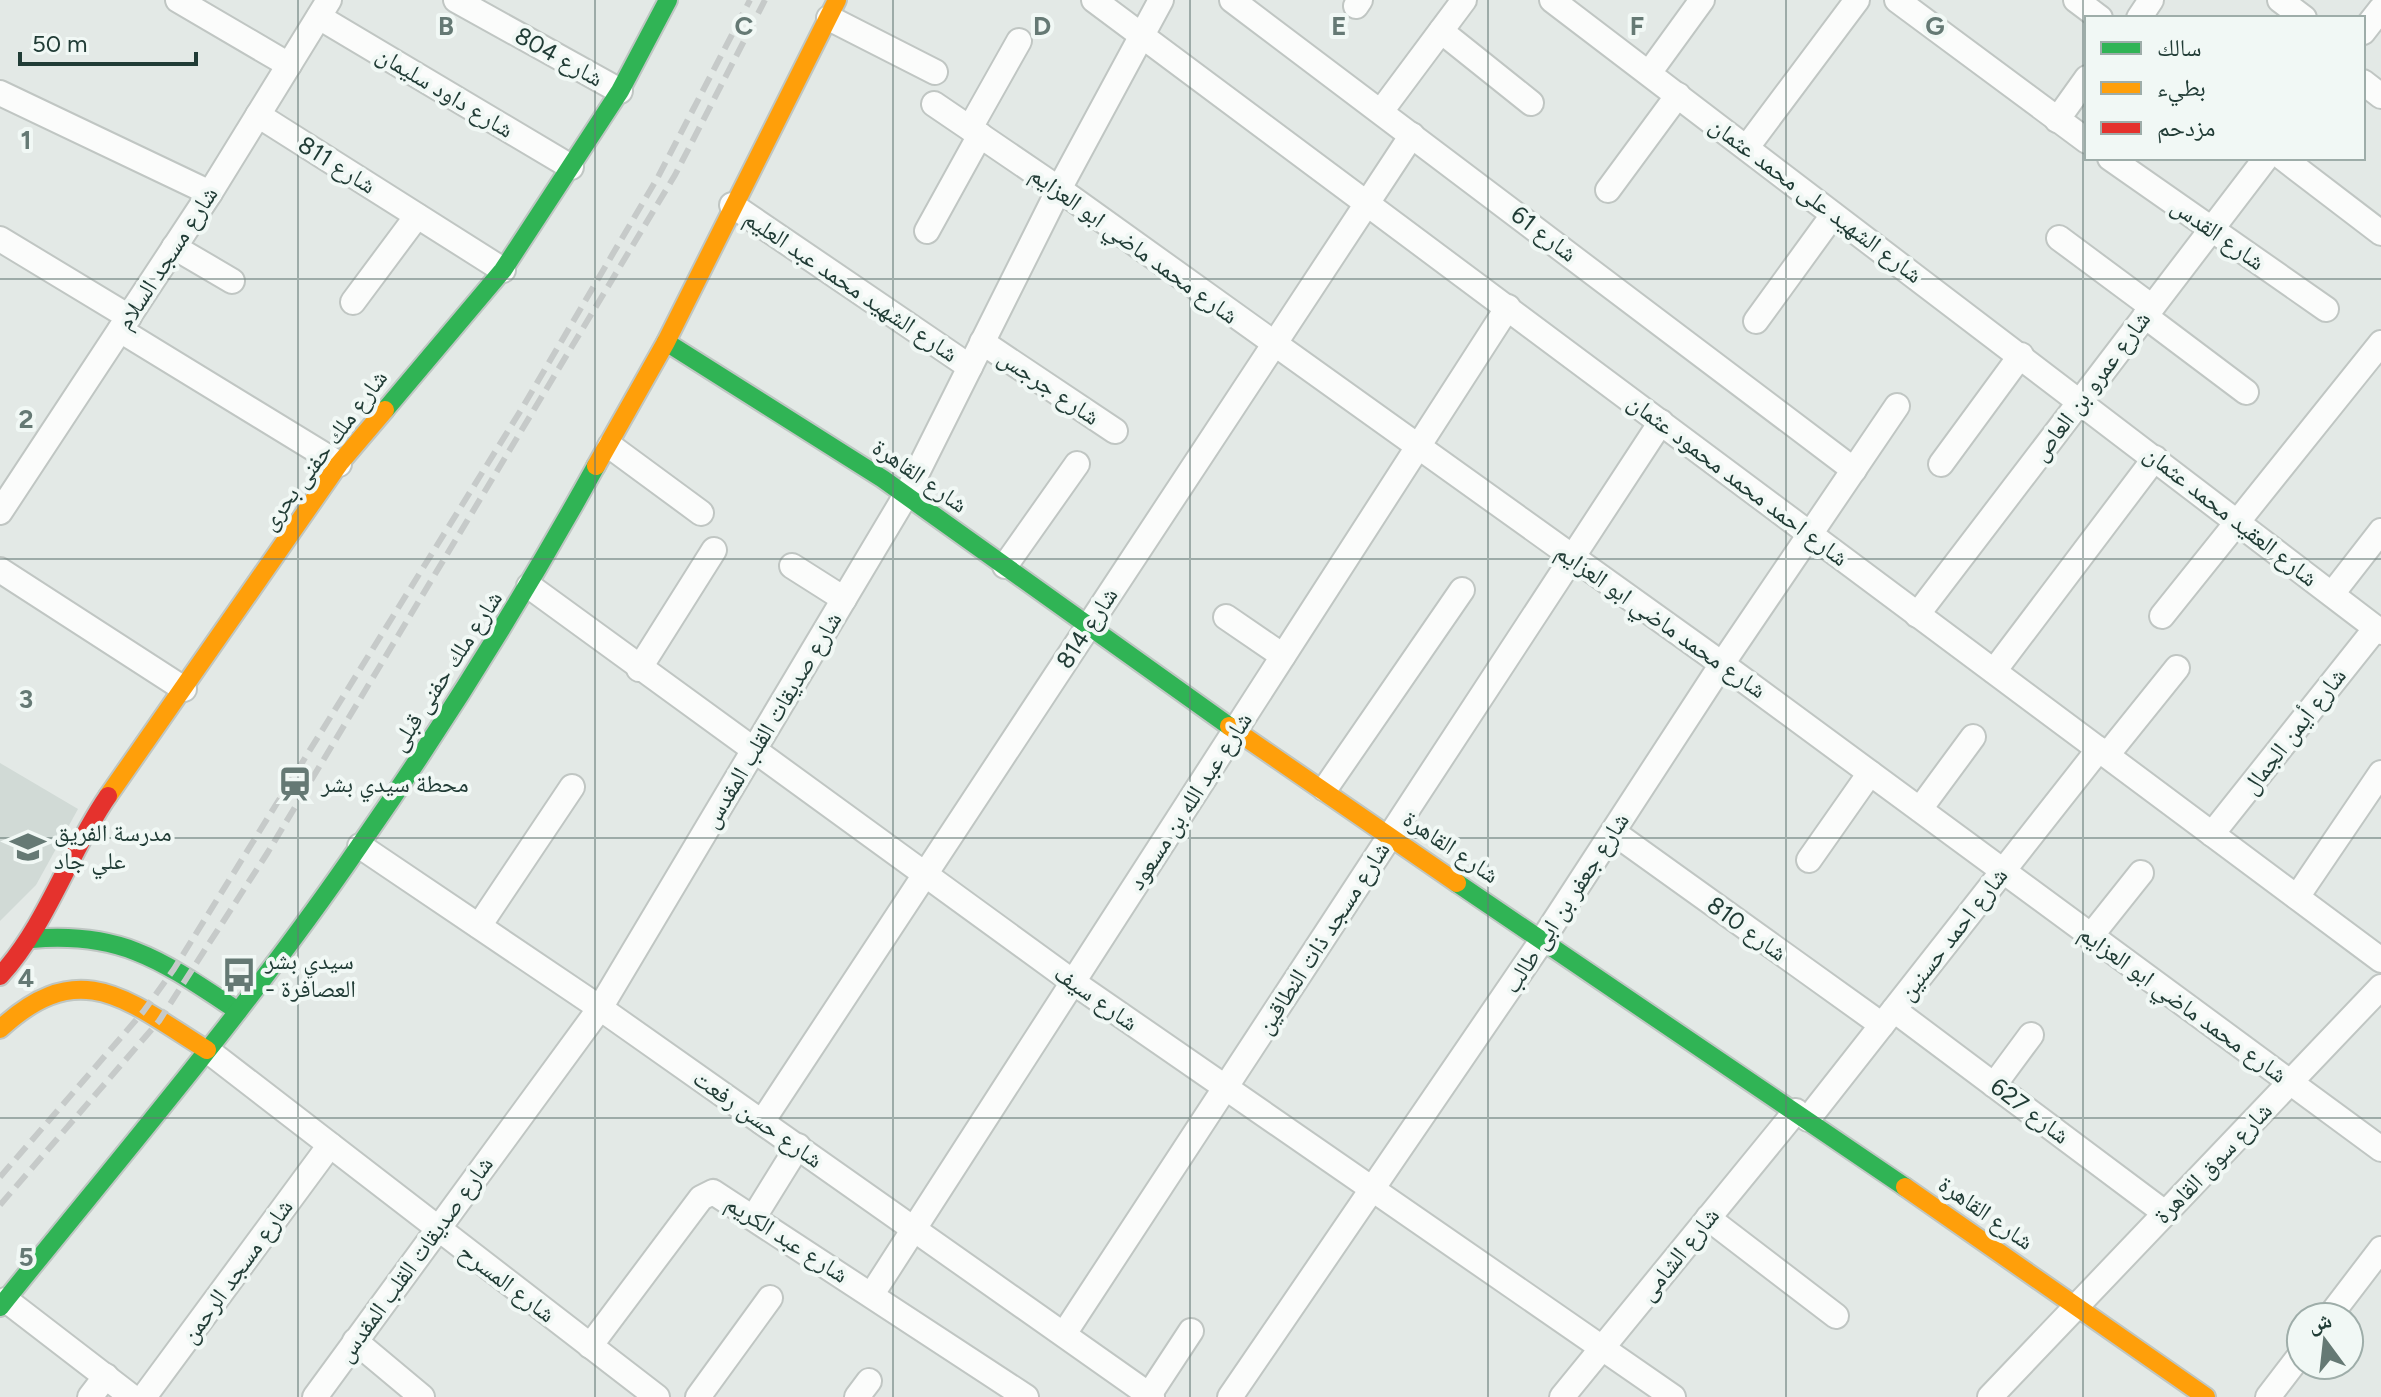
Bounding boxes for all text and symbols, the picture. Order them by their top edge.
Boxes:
text: B [438,10,454,42]
text: C [735,10,754,42]
text: D [1033,10,1051,42]
text: E [1331,10,1347,42]
text: F [1630,10,1644,42]
text: G [1925,10,1945,42]
scale bar [20,16,196,66]
legend [2085,16,2365,160]
street label: شارع 804 [509,20,609,94]
text: 50 m [32,29,88,58]
text: سالك [2157,33,2202,62]
street label: شارع داود سليمان [371,39,519,145]
text: بطيء [2157,73,2206,107]
street label: شارع الشهيد على محمد عثمان [1704,110,1928,290]
text: مزدحم [2157,113,2216,144]
text: 1 [21,124,31,156]
street label: شارع 811 [293,129,381,201]
street label: شارع محمد ماضي ابو العزايم [1021,159,1244,334]
street label: شارع مسجد السلام [110,181,225,336]
street label: شارع القدس [2165,191,2271,277]
street label: شارع 61 [1505,199,1583,269]
street label: شارع الشهيد محمد عبد العليم [738,203,964,370]
street label: شارع عمرو بن العاص [2025,305,2157,467]
street label: شارع جرجس [992,342,1106,432]
street label: شارع ملك حفنى بحرى [254,364,394,536]
street label: شارع احمد محمد محمود عثمان [1622,387,1854,573]
text: 2 [18,403,34,435]
street label: شارع القاهرة [867,432,973,520]
street label: شارع العقيد محمد عثمان [2138,439,2324,593]
street label: شارع محمد ماضي ابو العزايم [1547,537,1772,708]
street label: شارع 814 [1050,582,1124,674]
street label: شارع ملك حفنى قبلى [383,585,509,757]
street label: شارع صديقات القلب المقدس [696,606,848,834]
street label: شارع أيمن الجمال [2235,662,2353,800]
text: 3 [19,683,33,715]
street label: شارع عبد الله بن مسعود [1121,706,1259,896]
station icon: محطة سيدي بشر [276,765,314,803]
place label: محطة سيدي بشر [320,769,469,803]
street label: شارع القاهرة [1397,804,1505,890]
street label: شارع جعفر بن ابى طالب [1496,807,1636,999]
place label: مدرسة الفريق علي جاد [54,818,172,880]
school or university icon: مدرسة الفريق علي جاد [9,828,47,866]
street label: شارع مسجد ذات النطاقين [1250,836,1396,1040]
street label: شارع احمد حسنين [1892,861,2014,1007]
street label: شارع 810 [1701,890,1793,968]
street label: شارع محمد ماضي ابو العزايم [2070,918,2293,1093]
place label: سيدي بشر - العصافرة [264,946,356,1003]
bus stop icon: سيدي بشر - العصافرة [220,956,258,994]
street label: شارع سيف [1048,958,1144,1038]
text: 4 [18,962,34,994]
street label: شارع حسن رفعت [687,1063,829,1175]
street label: شارع 627 [1984,1072,2076,1150]
street label: شارع سوق القاهرة [2147,1096,2279,1230]
street label: شارع صديقات القلب المقدس [330,1150,500,1368]
street label: شارع القاهرة [1933,1169,2039,1257]
street label: شارع عبد الكريم [719,1188,854,1291]
street label: شارع مسجد الرحمن [174,1193,300,1349]
street label: شارع الشامى [1632,1201,1726,1307]
street label: شارع المسرح [453,1237,561,1329]
text: 5 [18,1241,34,1273]
north arrow [2285,1301,2365,1381]
text: ش [2305,1306,2335,1338]

